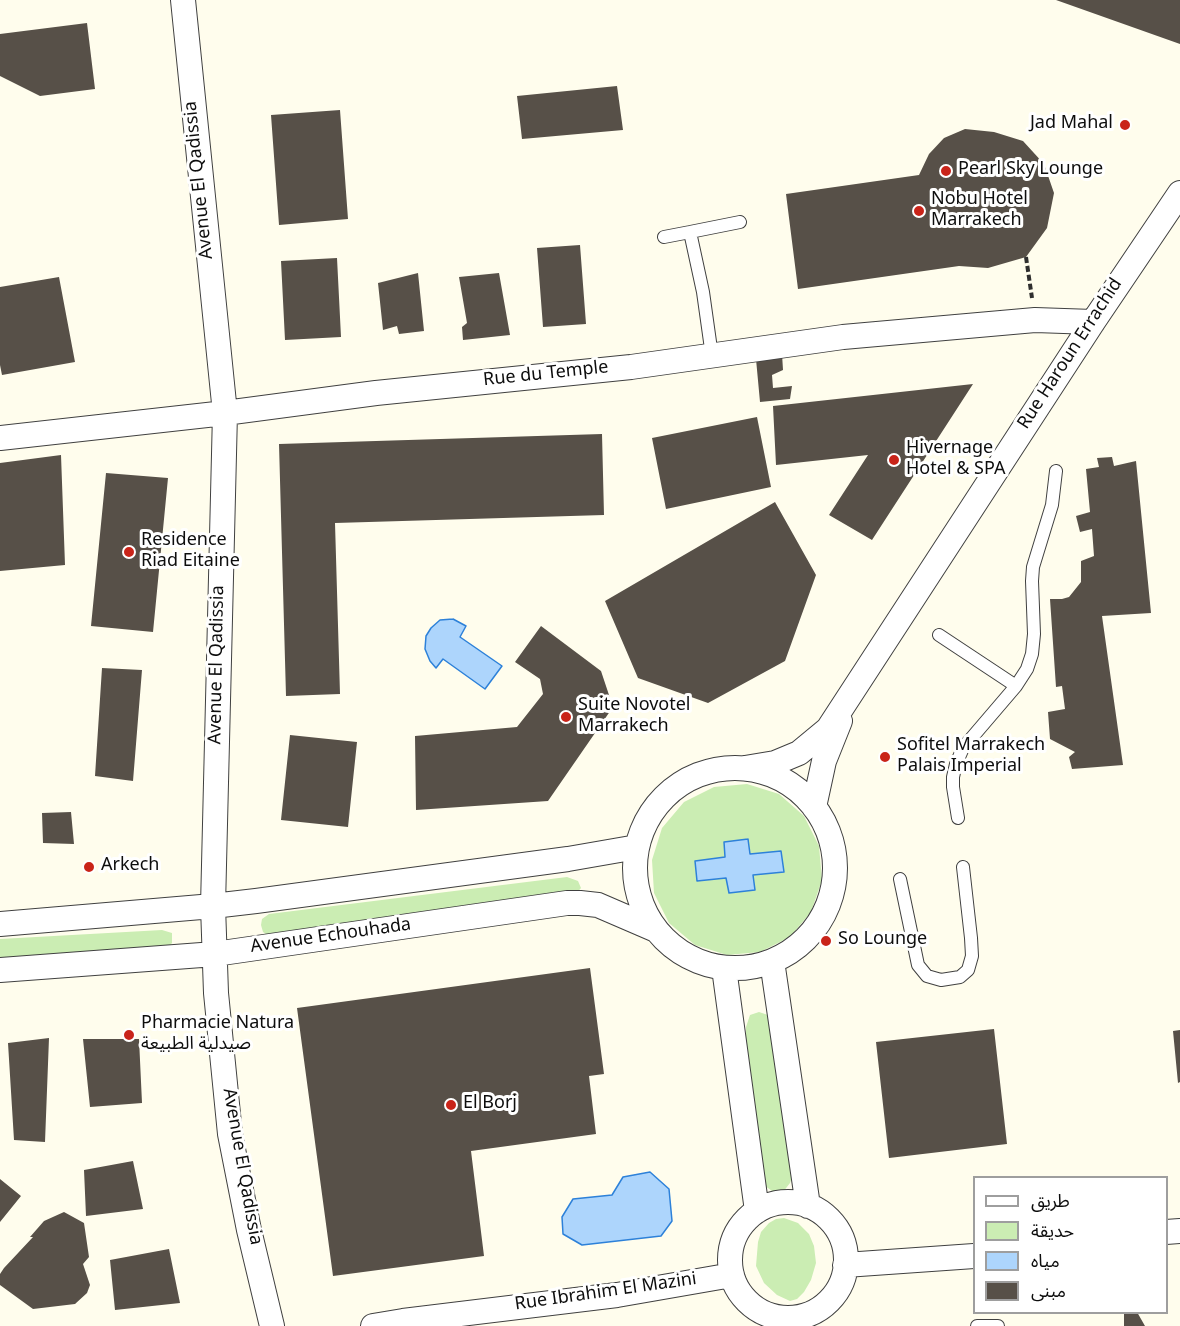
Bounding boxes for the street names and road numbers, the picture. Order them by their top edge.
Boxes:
street label: Avenue El Qadissia [182,100,220,260]
street label: Rue Haroun Errachid [1015,275,1129,435]
street label: Rue du Temple [482,359,610,393]
street label: Avenue El Qadissia [207,585,231,745]
street label: Avenue Echouhada [249,916,413,960]
street label: Avenue El Qadissia [216,1087,264,1247]
street label: Rue Ibrahim El Mazini [514,1271,698,1317]

